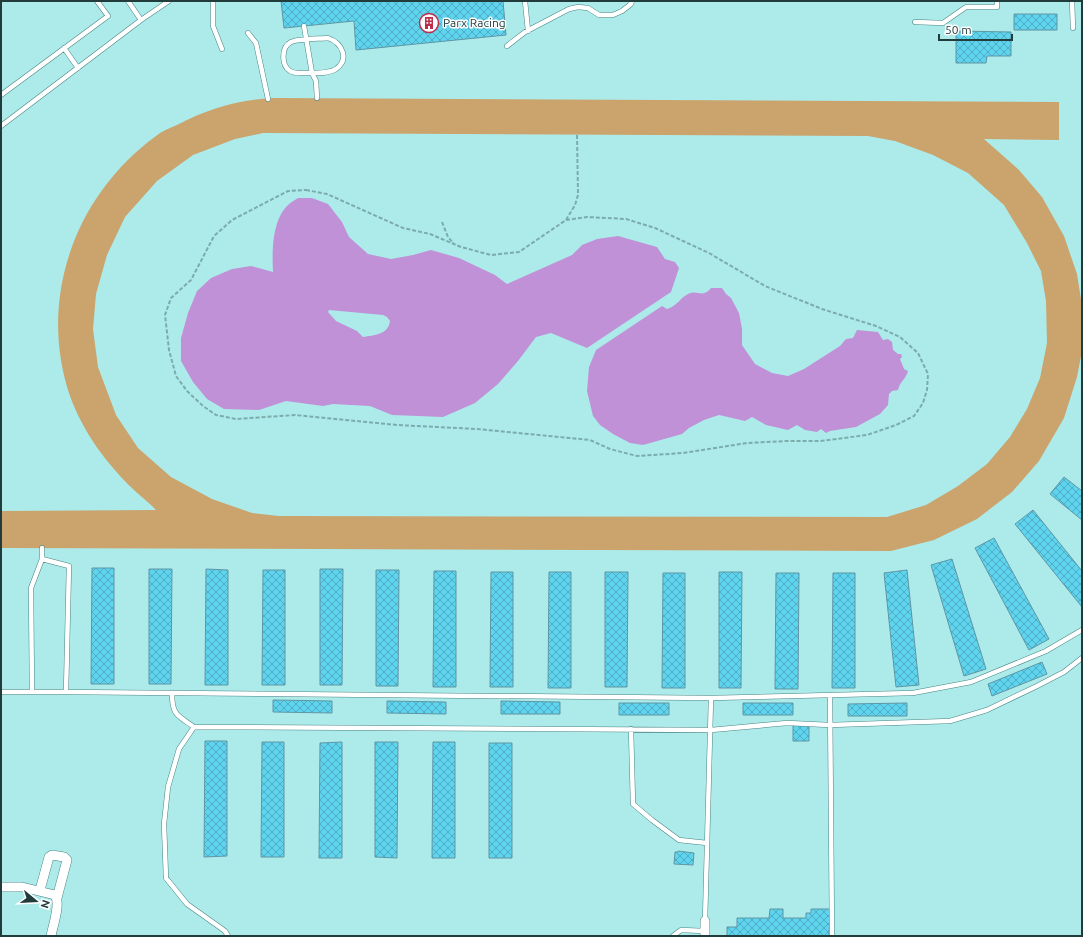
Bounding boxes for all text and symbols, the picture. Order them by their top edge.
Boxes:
building icon: Parx Racing [418,12,440,34]
place label: Parx Racing [443,16,506,29]
scale bar [939,16,1012,42]
text: 50 m [945,23,972,36]
north arrow [16,881,56,921]
text: N [39,898,52,910]

